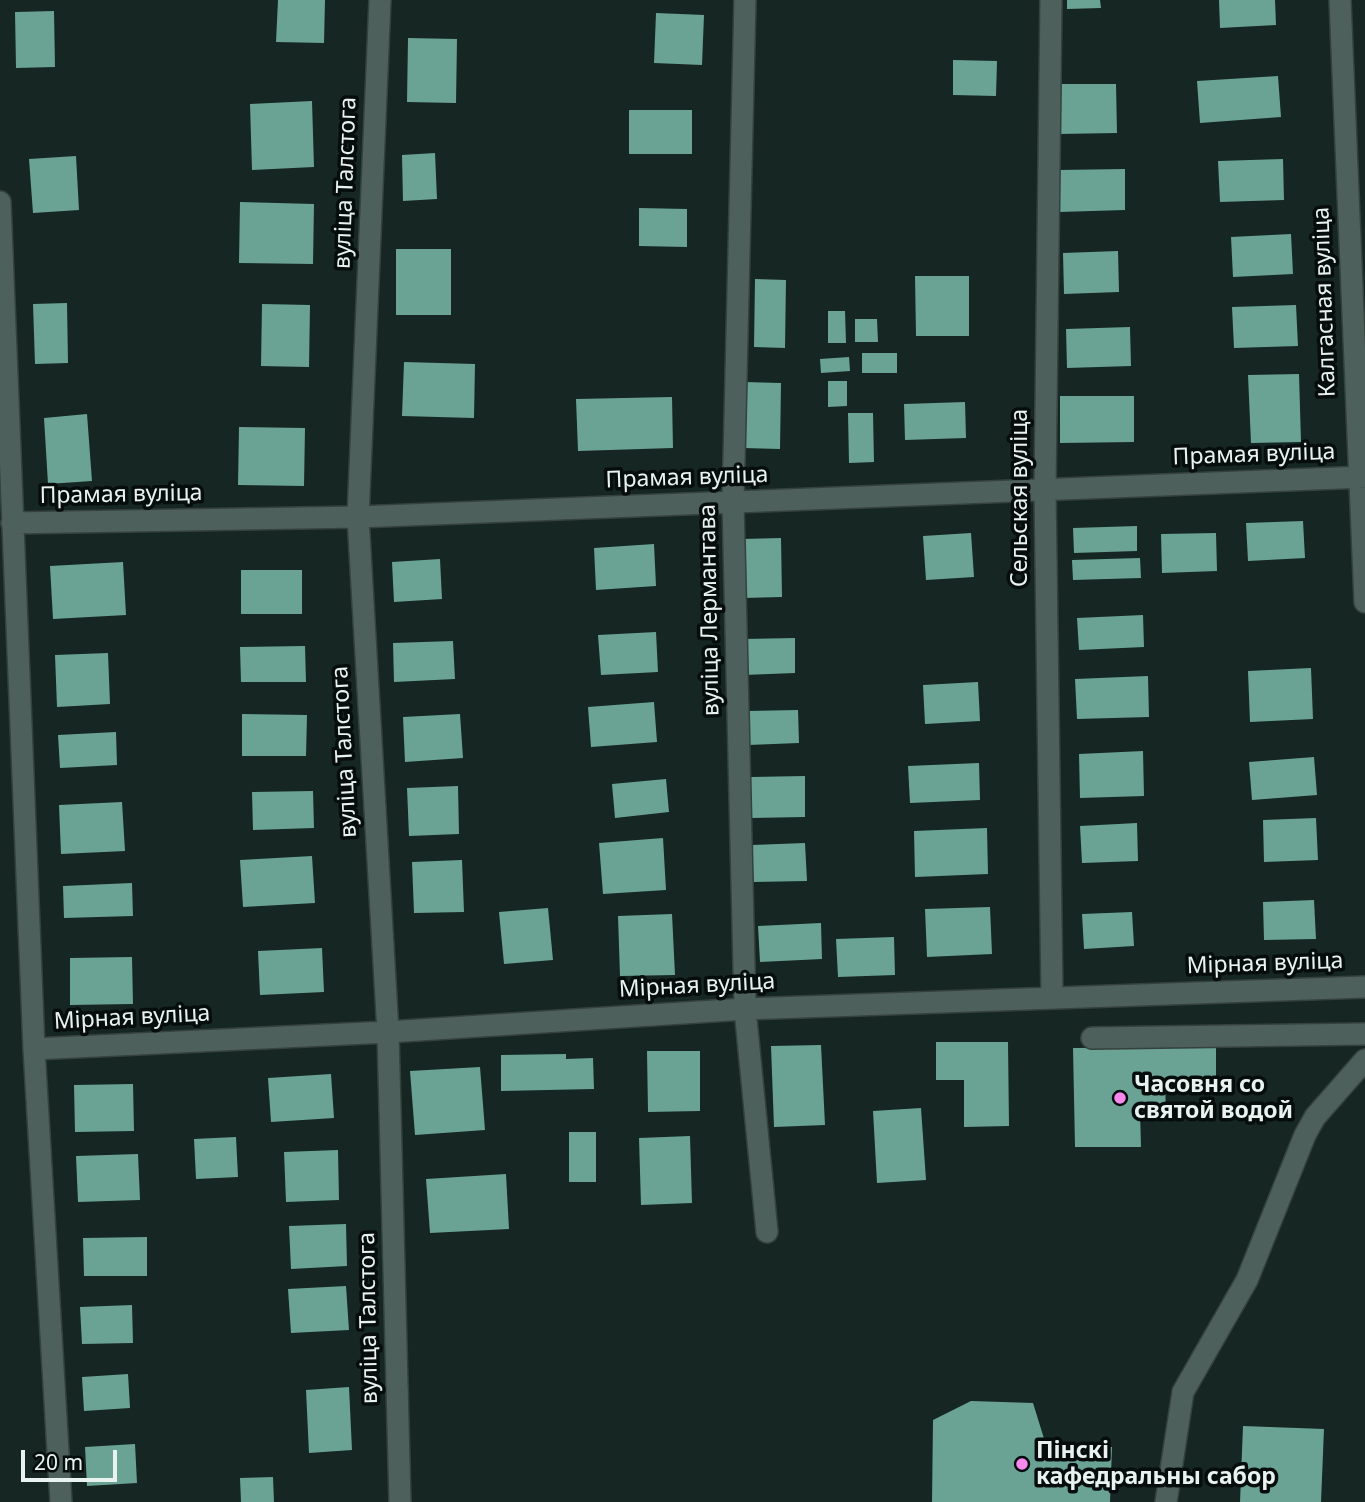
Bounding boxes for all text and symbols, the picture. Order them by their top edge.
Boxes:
street label: вуліца Талстога [329,97,363,269]
street label: Калгасная вуліца [1308,206,1342,398]
street label: Сельская вуліца [1006,409,1034,587]
street label: Прамая вуліца [1172,438,1336,472]
street label: Прамая вуліца [605,461,769,495]
street label: Прамая вуліца [39,480,203,510]
street label: вуліца Лермантава [694,504,726,716]
street label: вуліца Талстога [327,665,363,839]
street label: Мірная вуліца [1186,947,1344,981]
street label: Мірная вуліца [618,968,776,1004]
street label: Мірная вуліца [53,1000,211,1036]
place label: Часовня со святой водой [1134,1071,1293,1125]
marker: Часовня со святой водой [1112,1090,1128,1106]
street label: вуліца Талстога [354,1232,384,1404]
scale bar [24,1436,121,1480]
place label: Пінскі кафедральны сабор [1036,1437,1276,1491]
text: 20 m [34,1448,83,1476]
marker: Пінскі кафедральны сабор [1014,1456,1030,1472]

